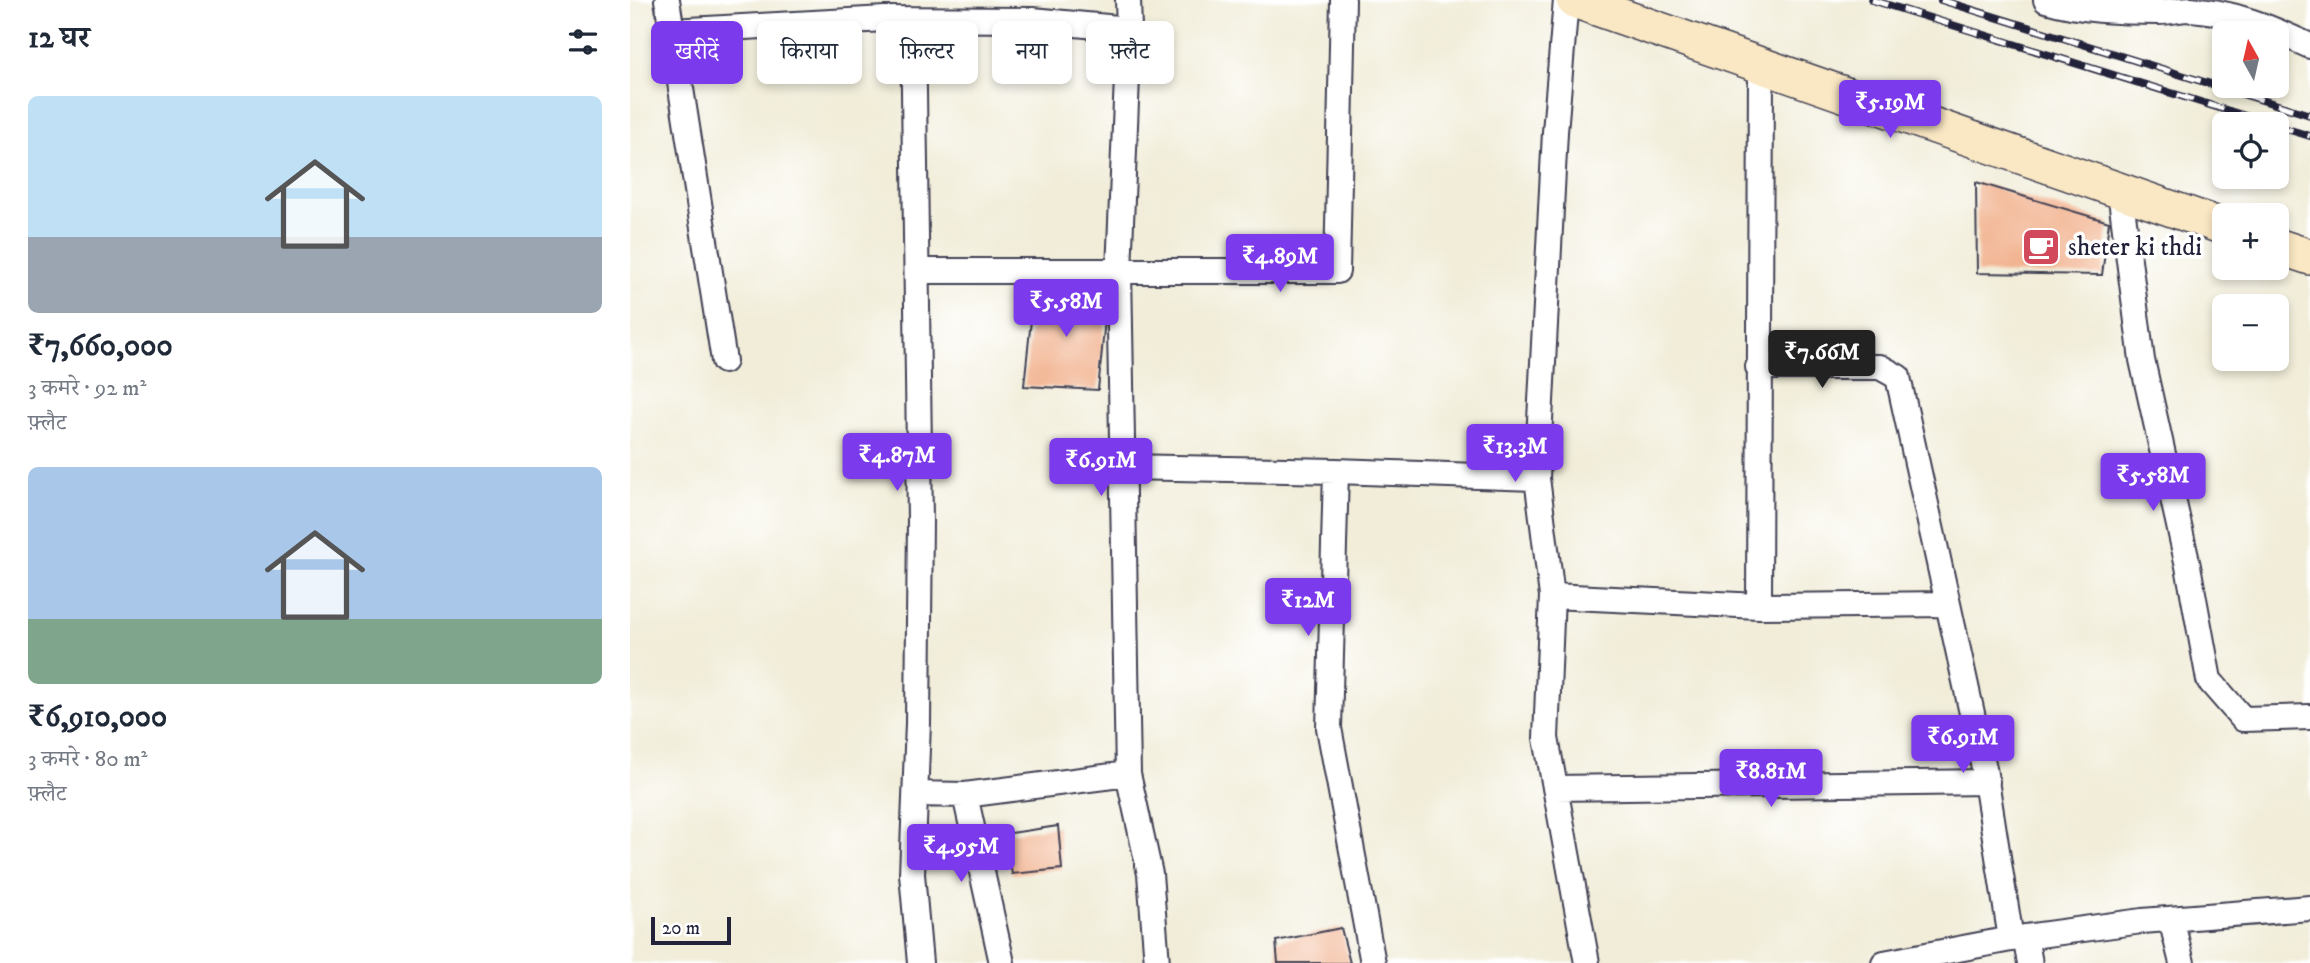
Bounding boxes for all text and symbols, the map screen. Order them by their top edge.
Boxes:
text: 12 घर [28,20,90,57]
chip: खरीदें [651,21,743,84]
chip: किराया [757,21,862,84]
chip: फ़िल्टर [876,21,978,84]
chip: नया [992,21,1072,84]
chip: फ़्लैट [1086,21,1174,84]
north arrow [2212,21,2289,98]
map controls [2212,21,2289,371]
icon: filters [564,23,602,61]
pin: ₹5.19M [1833,80,1947,140]
text: ₹5.19M [1855,88,1925,117]
button: locate [2212,112,2289,189]
icon: home [252,141,378,267]
button: + [2212,203,2289,280]
cafe icon: sheter ki thdi [2020,226,2062,268]
place label: sheter ki thdi [2068,231,2202,264]
pin: ₹4.89M [1223,234,1337,294]
text: ₹4.89M [1242,242,1318,271]
pin: ₹5.58M [1009,280,1123,339]
text: ₹5.58M [1030,287,1102,316]
button: − [2212,294,2289,371]
text: ₹7,660,000 [28,328,173,365]
pin: ₹7.66M [1765,330,1879,390]
text: ₹7.66M [1784,338,1860,367]
text: 3 कमरे · 92 m² [28,374,146,403]
text: फ़्लैट [28,409,66,438]
pin: ₹13.3M [1458,424,1572,484]
text: ₹13.3M [1482,432,1548,461]
pin: ₹4.87M [840,434,954,493]
pin: ₹6.91M [1044,438,1158,498]
text: ₹4.87M [859,441,935,470]
text: ₹6.91M [1065,446,1137,475]
pin: ₹5.58M [2096,454,2210,513]
text: ₹5.58M [2117,461,2189,490]
icon: home [252,512,378,638]
pin: ₹12M [1267,578,1349,638]
text: ₹12M [1281,586,1335,615]
text: ₹6,910,000 [28,699,167,736]
pin: ₹6.91M [1906,716,2020,775]
text: ₹6.91M [1927,723,1999,752]
text: 3 कमरे · 80 m² [28,745,148,774]
pin: ₹8.81M [1714,750,1828,809]
text: ₹8.81M [1736,757,1806,786]
text: फ़्लैट [28,780,66,809]
pin: ₹4.95M [904,824,1018,884]
text: ₹4.95M [923,832,999,861]
scale bar [651,914,732,946]
text: 20 m [662,917,700,940]

